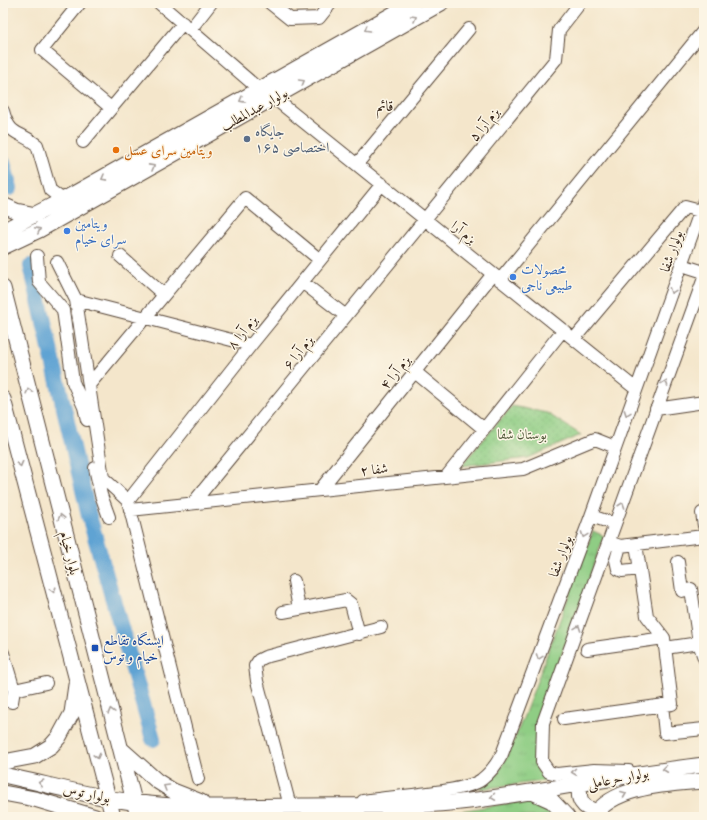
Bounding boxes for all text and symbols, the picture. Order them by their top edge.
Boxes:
one-way arrow [410,16,418,23]
one-way arrow [364,25,371,32]
one-way arrow [297,80,305,87]
street label: بولوار عبدالمطلب [217,82,292,136]
district label: قائم [377,95,393,119]
one-way arrow [238,96,246,103]
street label: بزم آرا ۵ [464,102,507,147]
place label: جایگاه اختصاصی ۱۶۵ [255,121,329,157]
marker: جایگاه اختصاصی ۱۶۵ [242,134,252,144]
place label: ویتامین سرای عسل [124,140,213,161]
marker: ویتامین سرای عسل [111,145,121,155]
one-way arrow [148,164,155,171]
one-way arrow [101,173,108,180]
place label: ویتامین سرای خیام [75,213,127,252]
street label: بزم آرا [445,216,481,251]
marker: ویتامین سرای خیام [62,226,72,236]
one-way arrow [34,227,41,235]
street label: بولوار شفا [655,227,688,275]
place label: محصولات طبیعی ناجی [521,259,572,295]
marker: محصولات طبیعی ناجی [508,272,518,282]
one-way arrow [669,287,677,294]
street label: بزم آرا ۸ [222,310,265,355]
street label: بزم آرا ۶ [278,330,321,375]
street label: بزم آرا ۴ [375,350,418,395]
one-way arrow [661,380,669,387]
one-way arrow [26,388,34,394]
one-way arrow [623,409,632,416]
park label: بوستان شفا [497,424,547,444]
street label: شفا ۲ [359,458,389,480]
one-way arrow [15,460,24,467]
one-way arrow [617,502,625,509]
one-way arrow [58,514,66,520]
street label: بلوار خیام [52,529,85,578]
street label: بولوار شفا [543,532,577,580]
one-way arrow [580,532,588,539]
one-way arrow [48,587,56,593]
one-way arrow [573,624,581,631]
place label: ایستگاه تقاطع خیام و توس [103,630,164,669]
marker: ایستگاه تقاطع خیام و توس [90,643,100,653]
one-way arrow [535,654,543,661]
one-way arrow [108,708,116,714]
one-way arrow [92,752,101,759]
street label: بولوار حرعاملی [586,762,651,794]
one-way arrow [662,764,668,773]
one-way arrow [571,767,577,776]
street label: بولوار توس [62,778,113,808]
one-way arrow [38,780,44,788]
one-way arrow [163,784,170,791]
one-way arrow [621,791,628,799]
one-way arrow [490,792,497,801]

